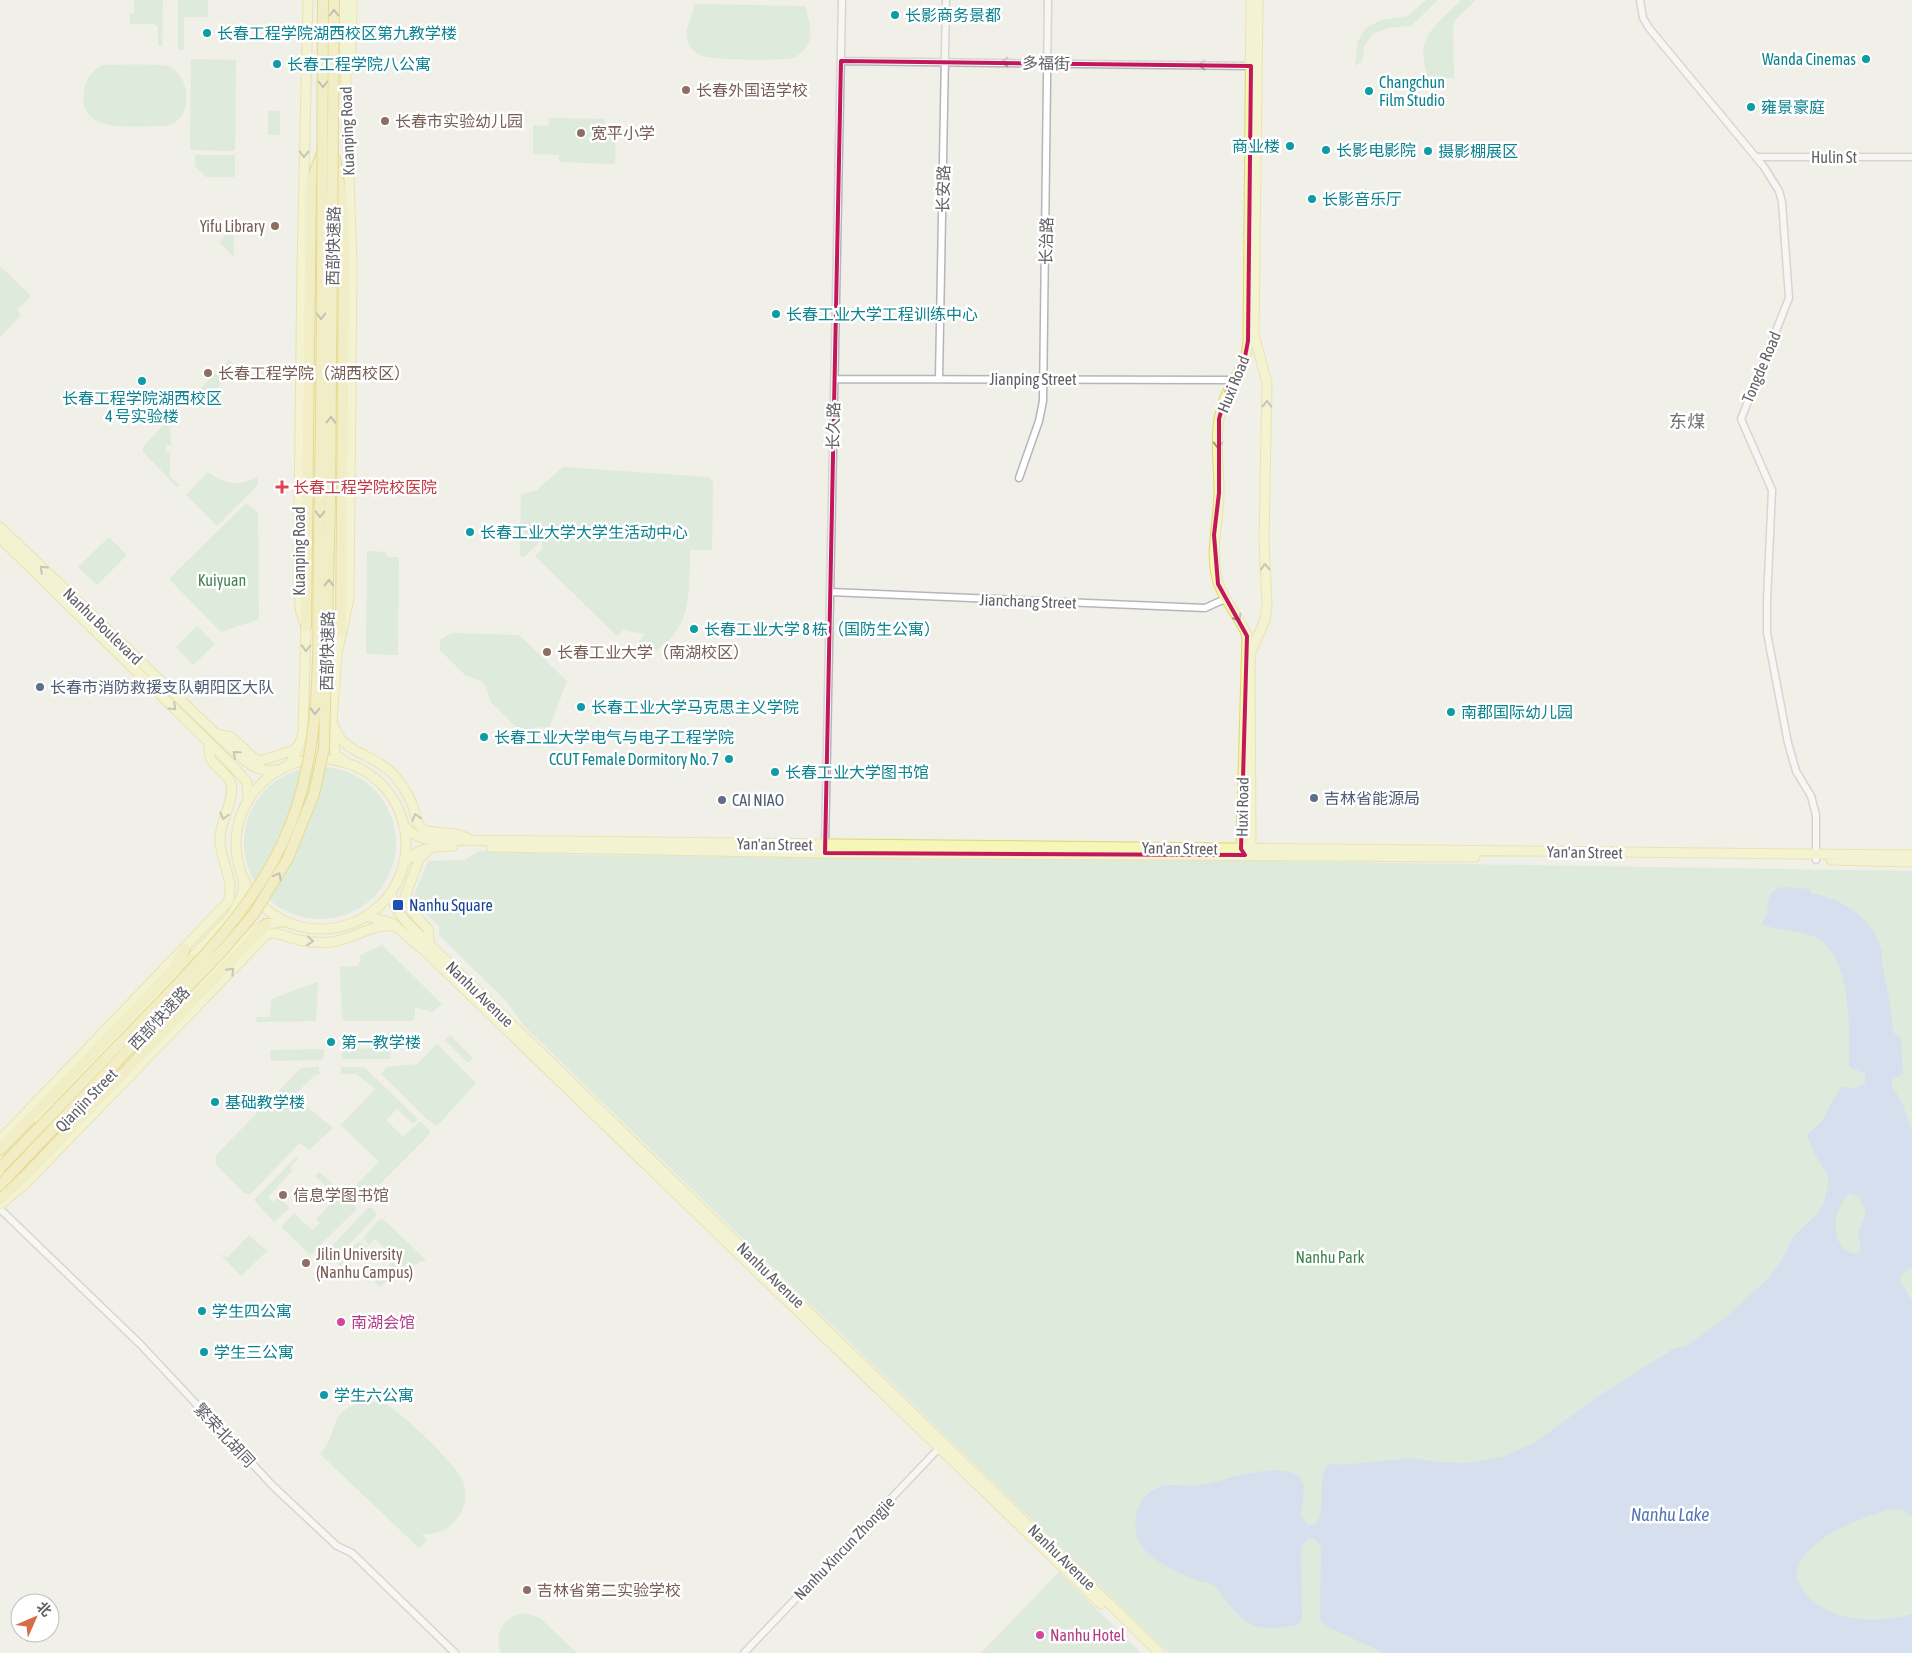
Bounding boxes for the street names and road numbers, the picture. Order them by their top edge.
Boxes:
street label: 多福街 [1022,54,1070,72]
street label: Kuanping Road [336,86,359,176]
street label: Hulin St [1811,148,1857,166]
street label: 长安路 [934,165,952,213]
street label: 西部快速路 [323,206,343,286]
street label: 长治路 [1037,217,1055,265]
street label: Tongde Road [1738,329,1785,406]
street label: Huxi Road [1213,353,1253,415]
street label: Jianping Street [989,370,1077,389]
street label: 长久路 [824,402,842,450]
street label: Kuanping Road [290,506,309,596]
street label: Nanhu Boulevard [60,584,146,668]
street label: Jianchang Street [979,590,1077,613]
street label: 西部快速路 [317,611,337,691]
street label: Huxi Road [1232,777,1252,837]
street label: Yan'an Street [737,834,814,854]
street label: Yan'an Street [1142,838,1219,858]
street label: Yan'an Street [1547,842,1624,862]
street label: Nanhu Avenue [443,957,517,1031]
street label: 西部快速路 [125,983,193,1053]
street label: Qianjin Street [52,1064,121,1136]
street label: Nanhu Avenue [734,1238,808,1312]
street label: 繁荣北胡同 [191,1400,259,1470]
street label: Nanhu Xincun Zhongjie [790,1493,899,1604]
street label: Nanhu Avenue [1025,1520,1099,1594]

